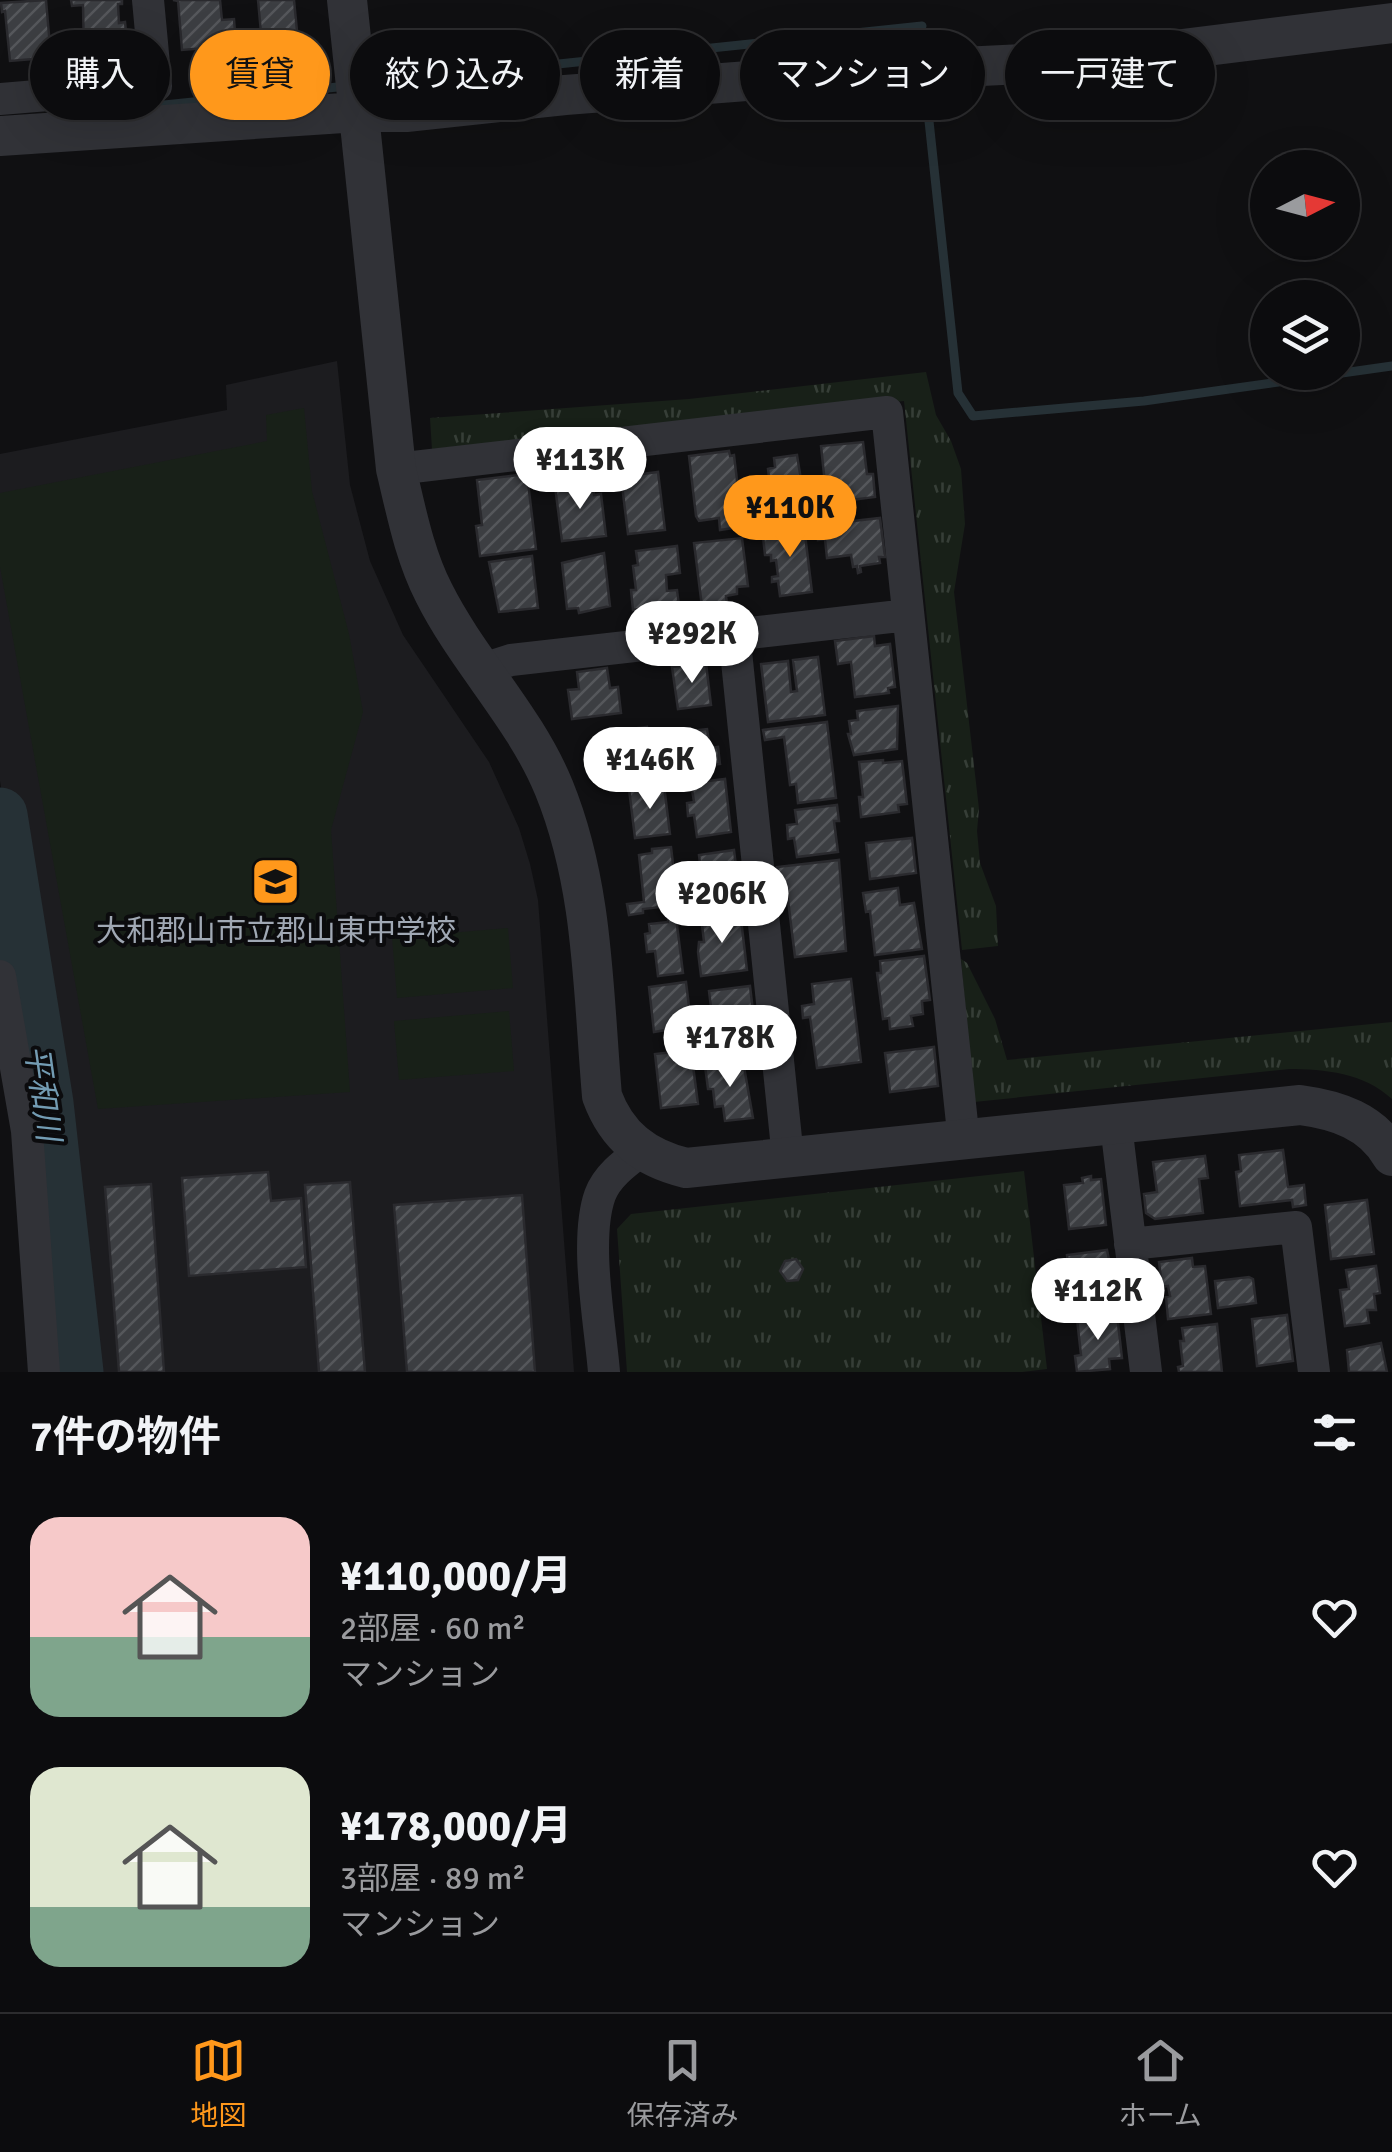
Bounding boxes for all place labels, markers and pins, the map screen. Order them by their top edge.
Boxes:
pin: ¥113K [510,427,650,512]
pin: ¥110K [720,475,860,560]
pin: ¥292K [622,601,762,686]
pin: ¥146K [580,727,720,812]
school or university icon: 大和郡山市立郡山東中学校 [250,856,302,908]
pin: ¥206K [652,861,792,946]
place label: 大和郡山市立郡山東中学校 [96,913,456,950]
pin: ¥178K [660,1005,800,1090]
pin: ¥112K [1028,1258,1168,1343]

